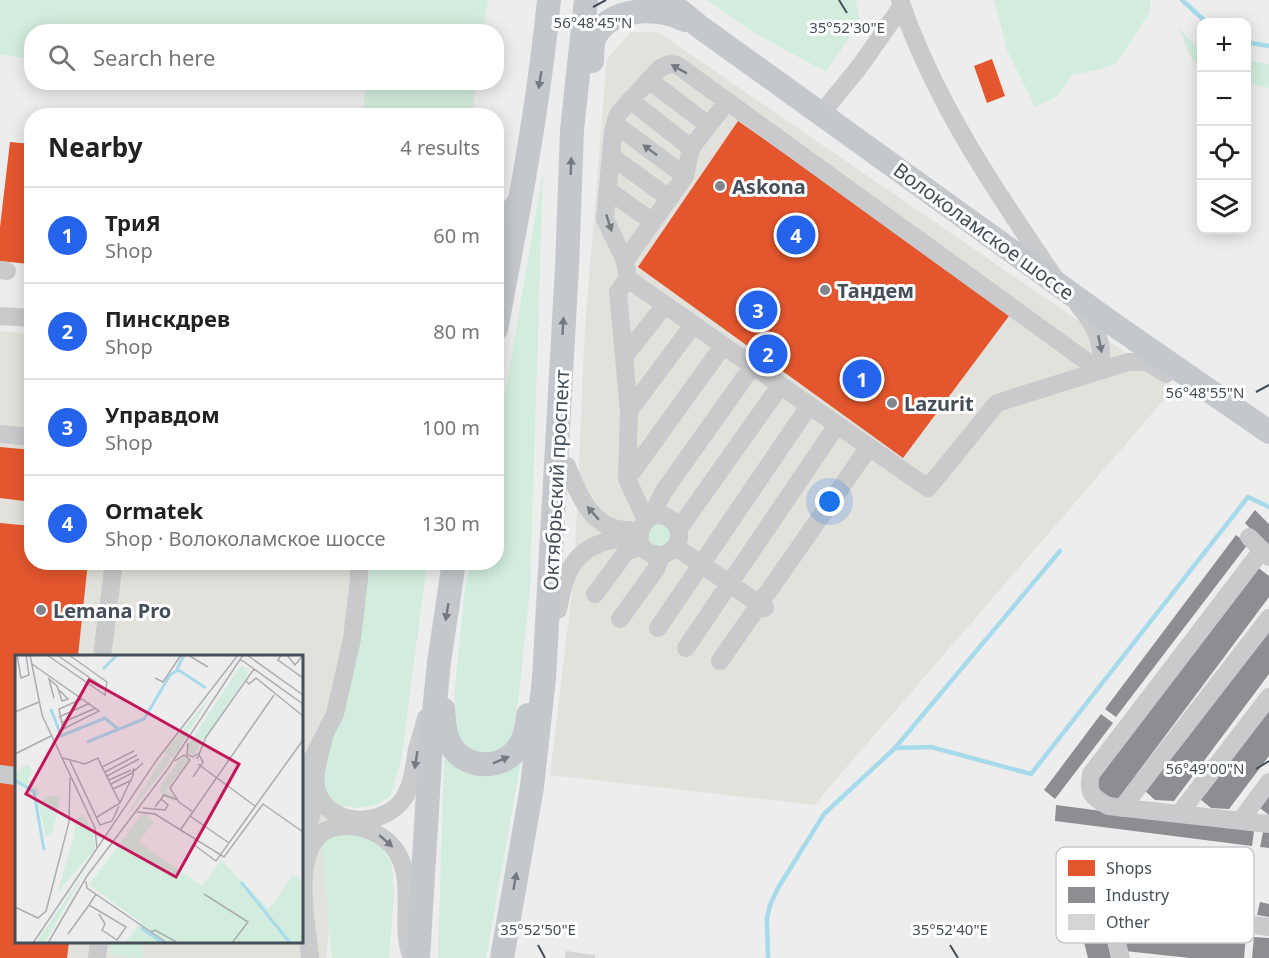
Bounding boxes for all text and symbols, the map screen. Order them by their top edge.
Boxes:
text: 56°48'45"N [554,12,632,32]
text: 35°52'30"E [809,17,885,37]
map controls [1197,18,1251,234]
button: + [1197,18,1251,72]
search box [24,24,504,90]
icon: search [45,41,78,74]
text: Search here [93,42,215,72]
one-way arrow [670,64,687,74]
one-way arrow [536,71,545,90]
button: − [1197,72,1251,126]
button: locate [1197,126,1251,180]
text: Nearby [48,129,143,165]
text: 4 results [400,134,480,161]
one-way arrow [642,144,658,156]
street label: Волоколамское шоссе [888,156,1080,306]
one-way arrow [566,157,576,176]
place label: Askona [732,173,806,200]
marker: Askona [713,179,727,193]
button: layers [1197,180,1251,234]
text: ТриЯ [105,207,161,237]
pin: 4 [776,212,816,258]
one-way arrow [604,215,614,233]
text: 1 [62,222,73,249]
text: 60 m [433,222,480,249]
text: Shop [105,237,153,264]
place label: Тандем [837,277,914,304]
marker: Тандем [818,283,832,297]
pin: 3 [738,288,777,332]
text: Пинскдрев [105,303,230,333]
one-way arrow [559,317,568,336]
text: 2 [62,318,73,345]
text: 80 m [433,318,480,345]
pin: 2 [748,332,788,376]
text: Shop [105,333,153,360]
one-way arrow [1096,335,1105,354]
pin: 1 [842,356,882,401]
street label: Октябрьский проспект [537,369,575,591]
text: 56°48'55"N [1166,382,1244,402]
place label: Lazurit [904,390,974,417]
marker: Lazurit [885,396,899,410]
text: Управдом [105,399,220,429]
text: 3 [62,414,73,441]
text: 100 m [422,414,480,441]
text: Shop [105,429,153,456]
your location [815,487,844,516]
text: Ormatek [105,495,203,525]
one-way arrow [586,505,599,521]
text: 4 [62,510,73,537]
text: 130 m [422,510,480,537]
text: Shop · Волоколамское шоссе [105,525,386,552]
place label: Lemana Pro [53,597,171,624]
marker: Lemana Pro [34,603,48,617]
one-way arrow [442,603,451,622]
inset map [15,655,303,943]
one-way arrow [411,750,420,769]
one-way arrow [492,755,510,765]
text: 56°49'00"N [1166,758,1244,778]
one-way arrow [378,834,393,848]
legend [1056,847,1254,943]
text: Shops [1106,857,1152,879]
one-way arrow [511,872,520,891]
text: Industry [1106,884,1170,906]
text: Other [1106,911,1150,933]
text: 35°52'50"E [500,919,576,939]
text: 35°52'40"E [912,919,988,939]

